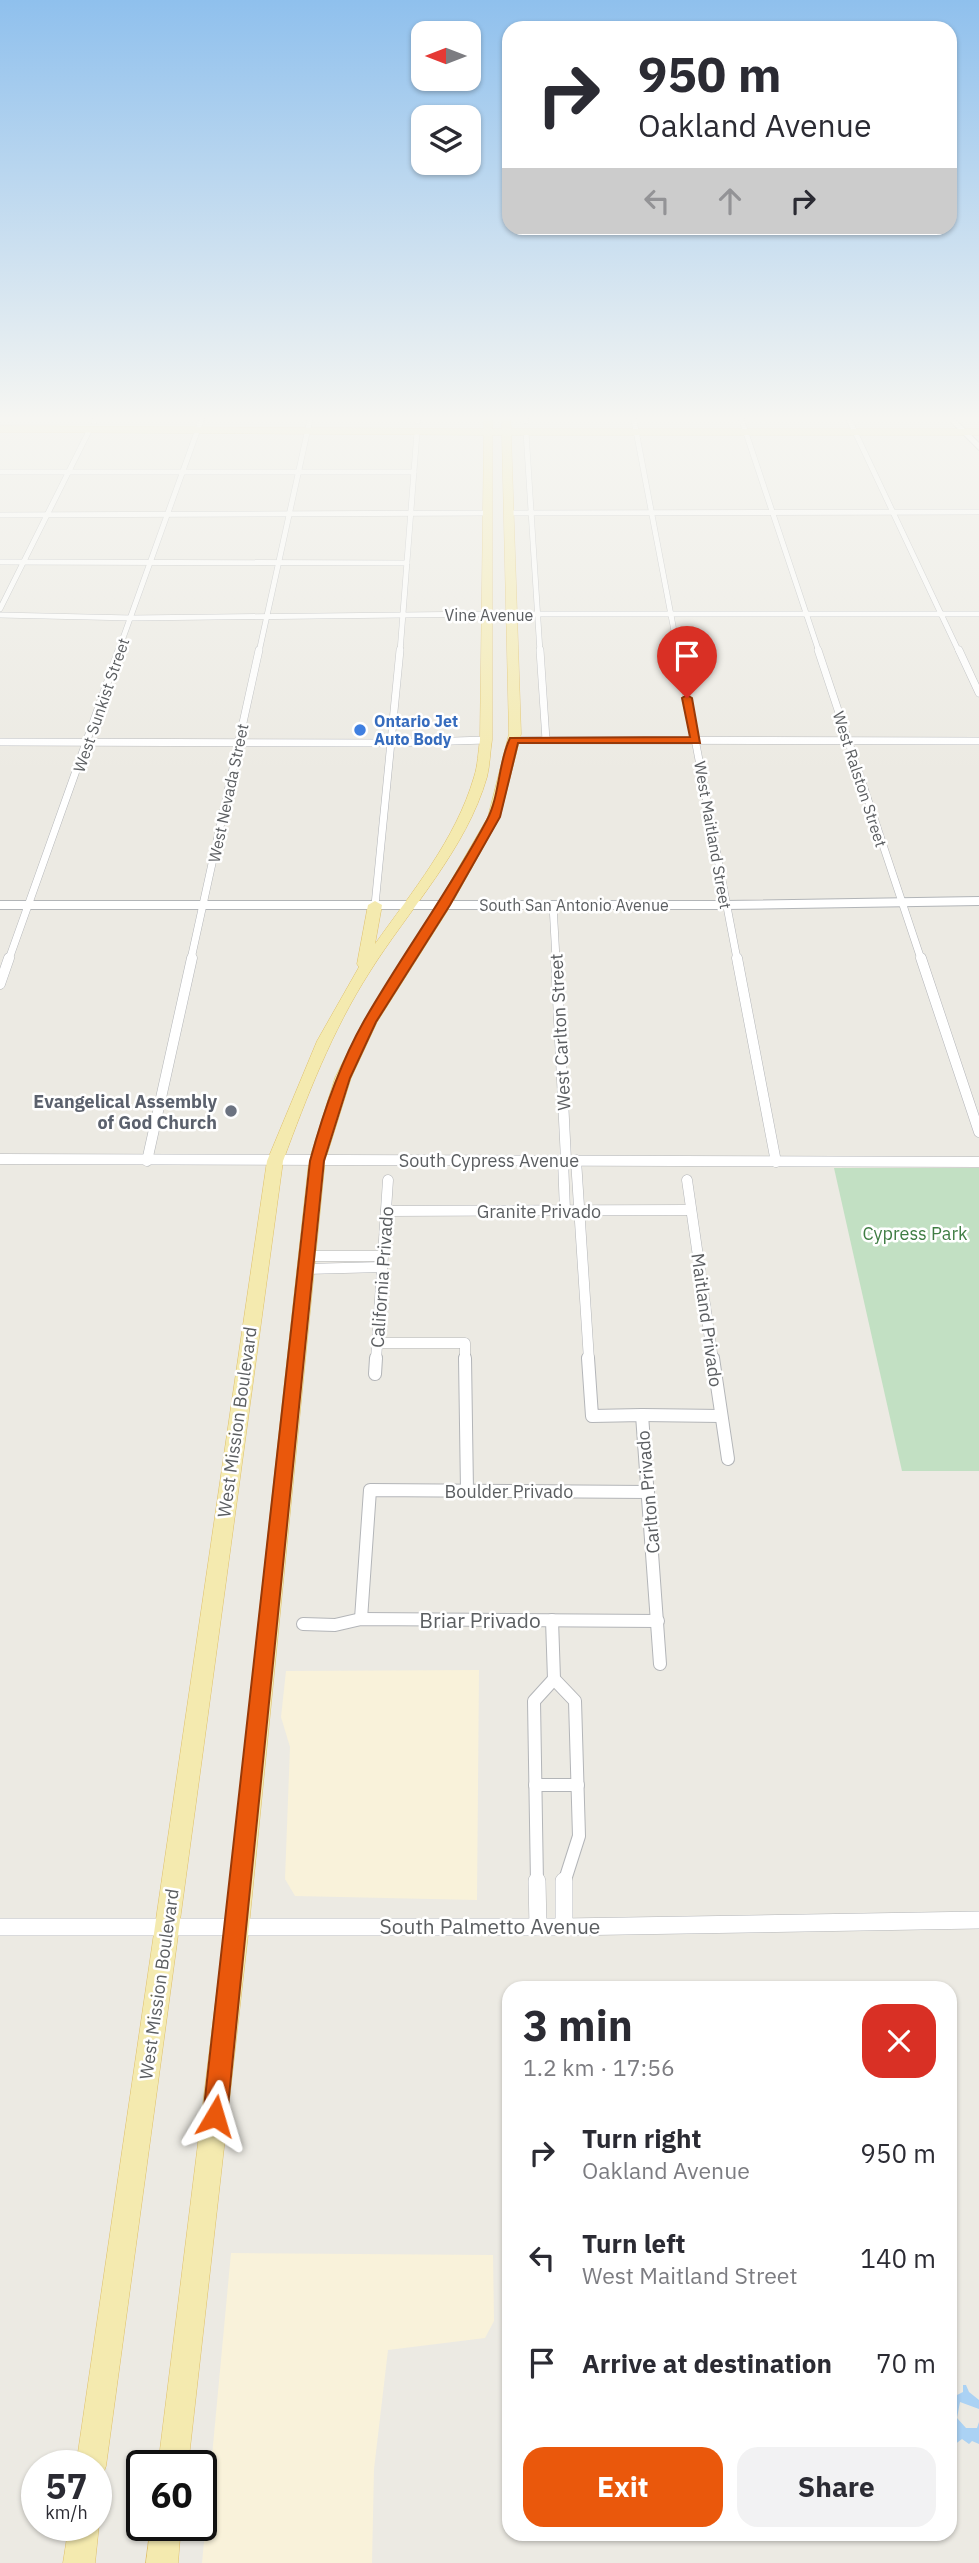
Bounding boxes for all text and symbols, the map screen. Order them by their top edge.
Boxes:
north arrow [411,21,481,91]
map controls [411,21,481,175]
text: 950 m [638,42,782,105]
icon: right [523,49,614,140]
text: Oakland Avenue [638,104,872,146]
button: layers [411,105,481,175]
icon: left [638,182,676,220]
icon: ahead [711,182,749,220]
icon: right [784,182,822,220]
street label: Vine Avenue [445,605,534,625]
pin [657,626,717,698]
street label: West Sunkist Street [69,635,133,775]
icon: arrive [668,637,706,675]
street label: West Ralston Street [829,708,891,850]
place label: Ontario Jet Auto Body [374,711,458,749]
street label: West Nevada Street [203,722,253,864]
marker: Ontario Jet Auto Body [352,722,368,738]
street label: West Maitland Street [690,759,736,911]
street label: South San Antonio Avenue [479,895,669,915]
street label: West Carlton Street [544,953,576,1111]
place label: Evangelical Assembly of God Church [33,1090,217,1134]
marker: Evangelical Assembly of God Church [223,1103,239,1119]
street label: South Cypress Avenue [399,1149,579,1172]
street label: Granite Privado [477,1200,601,1223]
street label: California Privado [366,1205,398,1349]
park label: Cypress Park [862,1222,968,1245]
street label: Maitland Privado [686,1251,728,1389]
street label: West Mission Boulevard [212,1325,262,1519]
street label: Carlton Privado [631,1429,665,1555]
street label: Boulder Privado [445,1480,573,1503]
street label: Briar Privado [419,1606,541,1634]
street label: West Mission Boulevard [134,1887,184,2081]
street label: South Palmetto Avenue [380,1912,600,1940]
text: 3 min [523,1998,633,2053]
button: close [862,2004,936,2078]
text: 1.2 km · 17:56 [523,2052,675,2082]
position arrow [178,2079,252,2153]
text: Turn right [582,2121,701,2155]
icon: right [523,2134,561,2172]
text: 950 m [860,2136,936,2170]
text: Oakland Avenue [582,2155,750,2185]
text: Turn left [582,2226,685,2260]
icon: left [523,2239,561,2277]
text: 140 m [860,2241,936,2275]
text: West Maitland Street [582,2260,798,2290]
icon: arrive [523,2344,561,2382]
text: Arrive at destination [582,2346,832,2380]
text: 70 m [876,2346,936,2380]
button: Exit [523,2447,723,2527]
button: Share [737,2447,936,2527]
speed limit sign: 60 [126,2450,217,2541]
text: 57 [45,2463,88,2509]
text: km/h [45,2501,88,2524]

